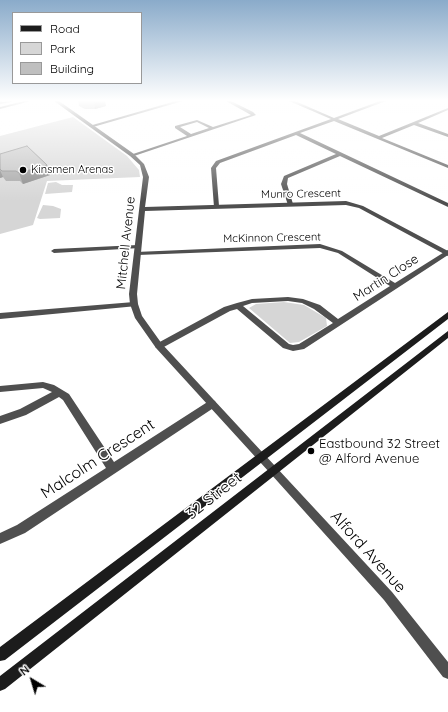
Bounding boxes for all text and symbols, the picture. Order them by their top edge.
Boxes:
legend [12,12,142,84]
text: Road [50,21,80,36]
text: Park [50,41,75,56]
text: Building [50,61,94,76]
place label: Kinsmen Arenas [31,163,113,177]
marker: Kinsmen Arenas [18,165,28,175]
street label: Munro Crescent [261,187,341,201]
street label: Mitchell Avenue [113,196,139,290]
street label: McKinnon Crescent [223,231,321,245]
street label: Martin Close [350,251,422,305]
street label: Malcolm Crescent [37,415,159,503]
place label: Eastbound 32 Street @ Alford Avenue [319,436,440,467]
marker: Eastbound 32 Street @ Alford Avenue [306,446,316,456]
street label: 32 Street [182,468,246,524]
street label: Alford Avenue [326,507,410,597]
north arrow [12,660,52,700]
text: N [17,663,32,679]

